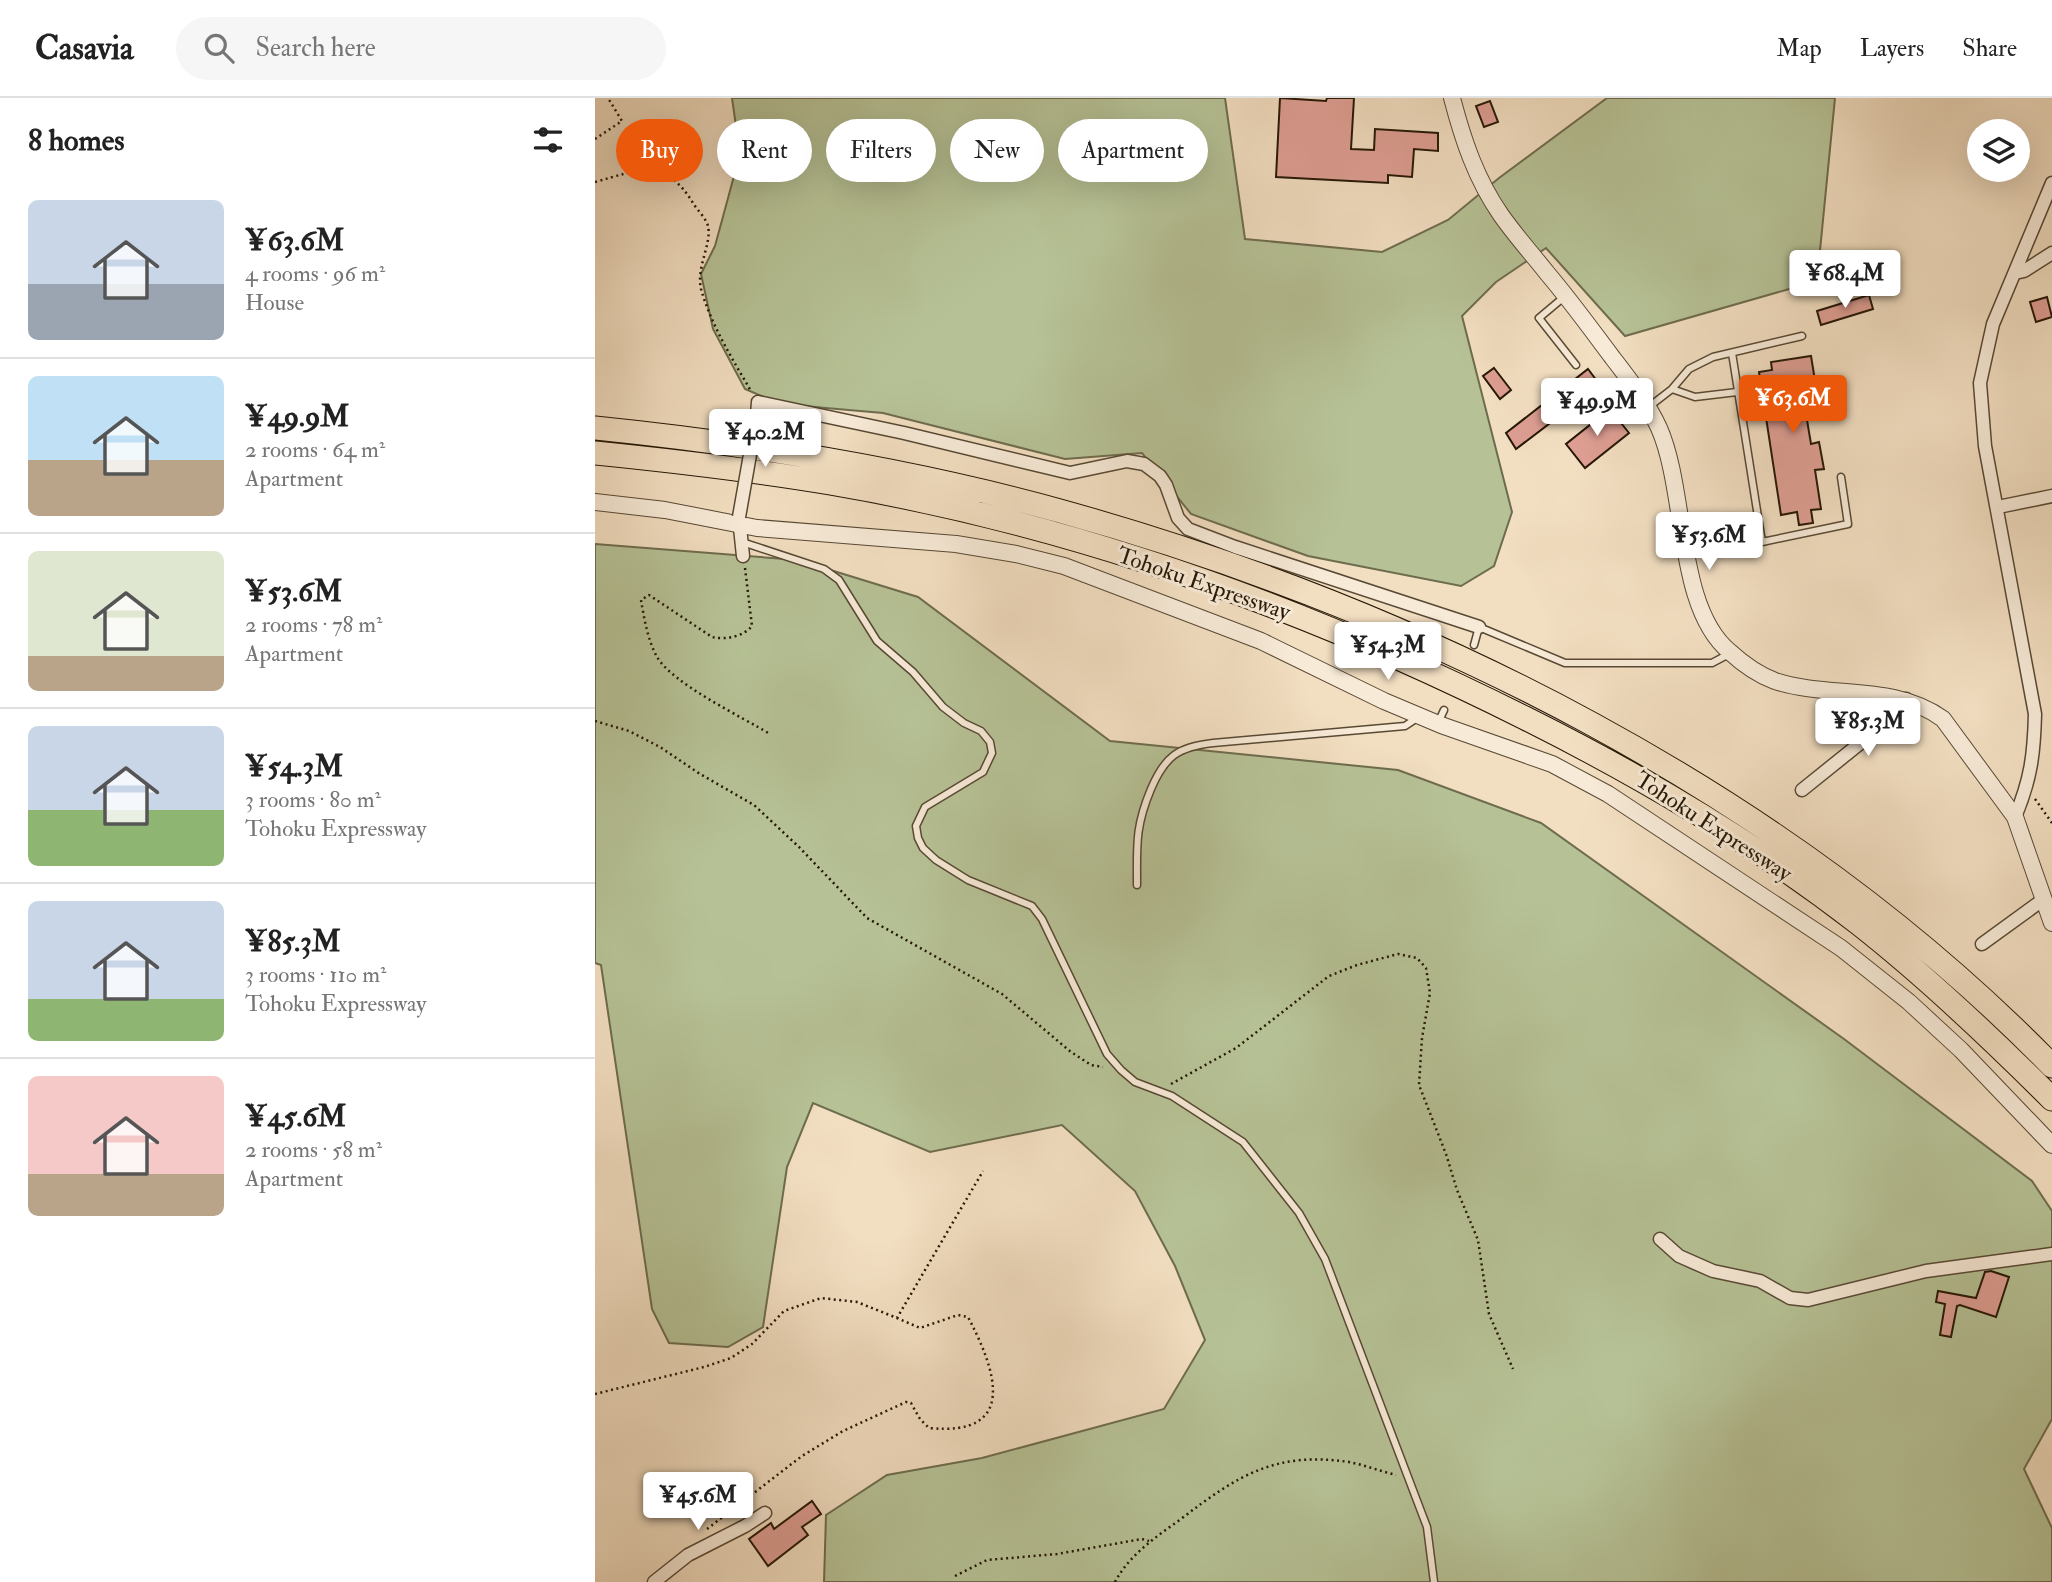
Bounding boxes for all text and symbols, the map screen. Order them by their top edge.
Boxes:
search box [176,17,666,80]
text: Casavia [35,28,134,69]
icon: search [200,29,238,67]
text: Search here [256,32,376,64]
text: Map [1777,33,1822,64]
text: Layers [1860,33,1924,64]
text: Share [1962,33,2017,64]
chip: Buy [616,119,703,182]
chip: Rent [717,119,812,182]
chip: Filters [826,119,936,182]
chip: New [950,119,1044,182]
chip: Apartment [1058,119,1208,182]
map controls [1967,119,2030,182]
button: layers [1967,119,2030,182]
icon: filters [529,121,567,159]
text: 8 homes [28,122,125,159]
text: ¥63.6M [245,222,344,259]
icon: home [84,228,168,312]
pin: ¥68.4M [1788,250,1902,310]
text: ¥68.4M [1805,258,1885,287]
text: 4 rooms · 96 m² [245,259,385,288]
text: House [245,288,304,317]
pin: ¥63.6M [1736,376,1850,435]
pin: ¥49.9M [1540,378,1654,438]
text: ¥63.6M [1755,383,1831,412]
text: ¥49.9M [1557,386,1637,415]
text: ¥49.9M [245,398,349,435]
icon: home [84,404,168,488]
pin: ¥40.2M [708,410,822,469]
text: ¥40.2M [725,417,805,446]
text: 2 rooms · 64 m² [245,435,385,464]
text: Apartment [245,464,343,493]
pin: ¥53.6M [1652,512,1766,572]
text: ¥53.6M [1672,520,1746,549]
street label: Tohoku Expressway [1113,540,1295,628]
text: ¥53.6M [245,573,342,610]
icon: home [84,579,168,663]
text: 2 rooms · 78 m² [245,610,383,639]
pin: ¥54.3M [1331,622,1445,682]
text: ¥54.3M [1350,630,1426,659]
text: Apartment [245,639,343,668]
pin: ¥85.3M [1811,698,1925,758]
text: ¥85.3M [1831,706,1905,735]
text: ¥54.3M [245,748,343,785]
icon: home [84,754,168,838]
street label: Tohoku Expressway [1629,765,1798,889]
text: 3 rooms · 80 m² [245,785,381,814]
text: Tohoku Expressway [245,814,426,843]
text: ¥85.3M [245,923,341,960]
icon: home [84,929,168,1013]
text: 3 rooms · 110 m² [245,960,386,989]
text: Tohoku Expressway [245,989,426,1018]
text: ¥45.6M [245,1098,346,1135]
icon: home [84,1104,168,1188]
text: 2 rooms · 58 m² [245,1135,382,1164]
text: Apartment [245,1164,343,1193]
pin: ¥45.6M [641,1472,755,1532]
text: ¥45.6M [659,1480,737,1509]

